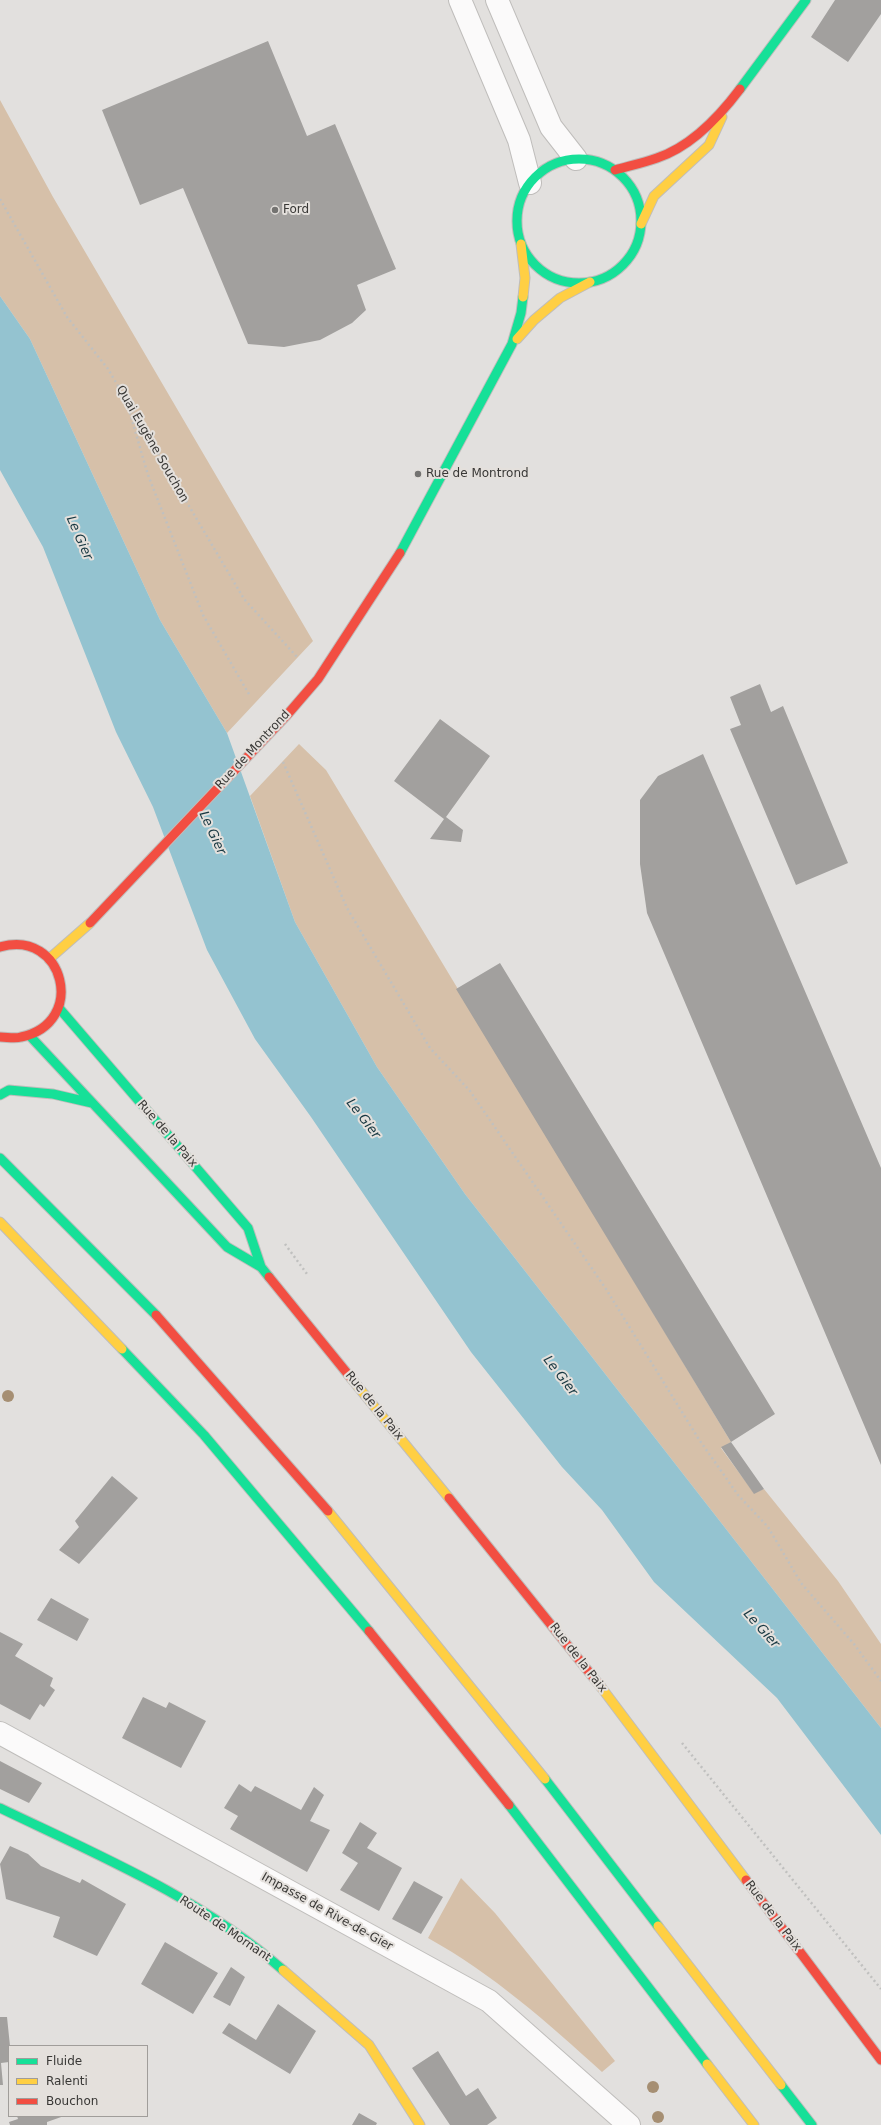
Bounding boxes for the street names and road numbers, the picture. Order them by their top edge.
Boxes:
street label: Quai Eugène Souchon [113,383,191,505]
street label: Rue de Montrond [213,708,293,792]
street label: Rue de la Paix [134,1097,200,1171]
street label: Rue de la Paix [342,1369,406,1443]
street label: Rue de la Paix [546,1620,610,1696]
street label: Impasse de Rive-de-Gier [259,1870,395,1954]
street label: Rue de la Paix [742,1878,804,1954]
street label: Route de Mornant [177,1893,273,1965]

